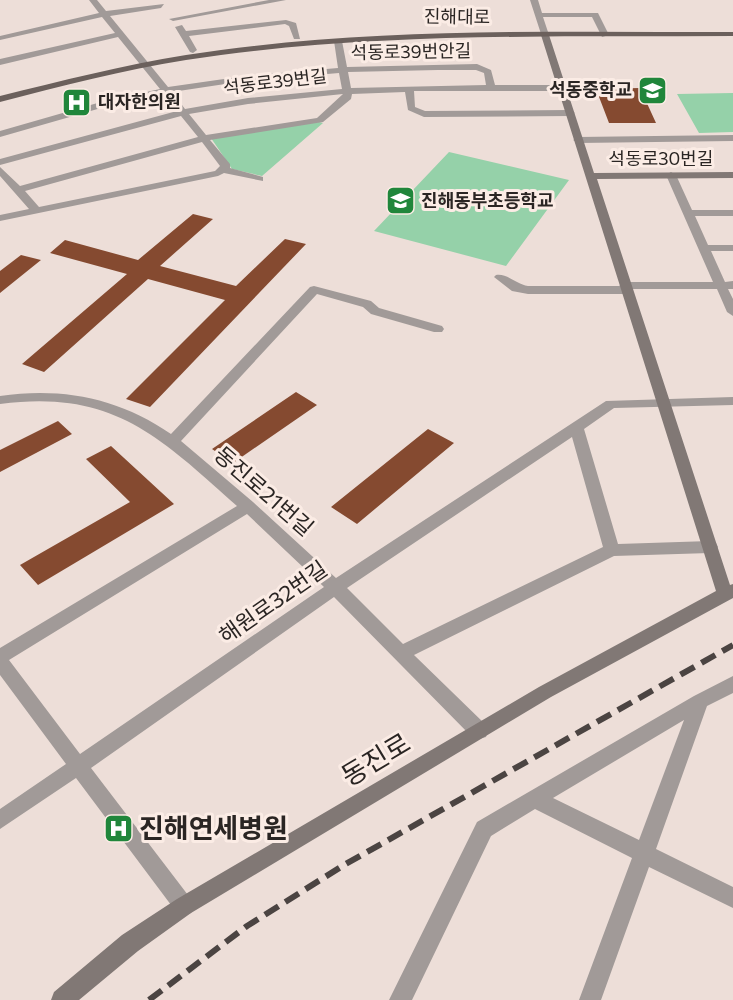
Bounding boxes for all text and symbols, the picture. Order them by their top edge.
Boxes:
street label: 진해대로 [424,4,490,28]
street label: 석동로39번안길 [351,39,471,63]
street label: 석동로39번길 [222,64,328,98]
school or university icon: 석동중학교 [637,74,669,106]
place label: 석동중학교 [549,78,632,100]
hospital icon: 대자한의원 [61,86,93,118]
place label: 대자한의원 [98,90,181,112]
street label: 석동로30번길 [609,147,713,169]
school or university icon: 진해동부초등학교 [384,185,416,217]
place label: 진해동부초등학교 [421,189,553,211]
street label: 동진로21번길 [209,440,320,541]
street label: 해원로32번길 [213,554,332,649]
street label: 동진로 [335,725,416,792]
place label: 진해연세병원 [139,811,288,844]
hospital icon: 진해연세병원 [102,813,134,845]

